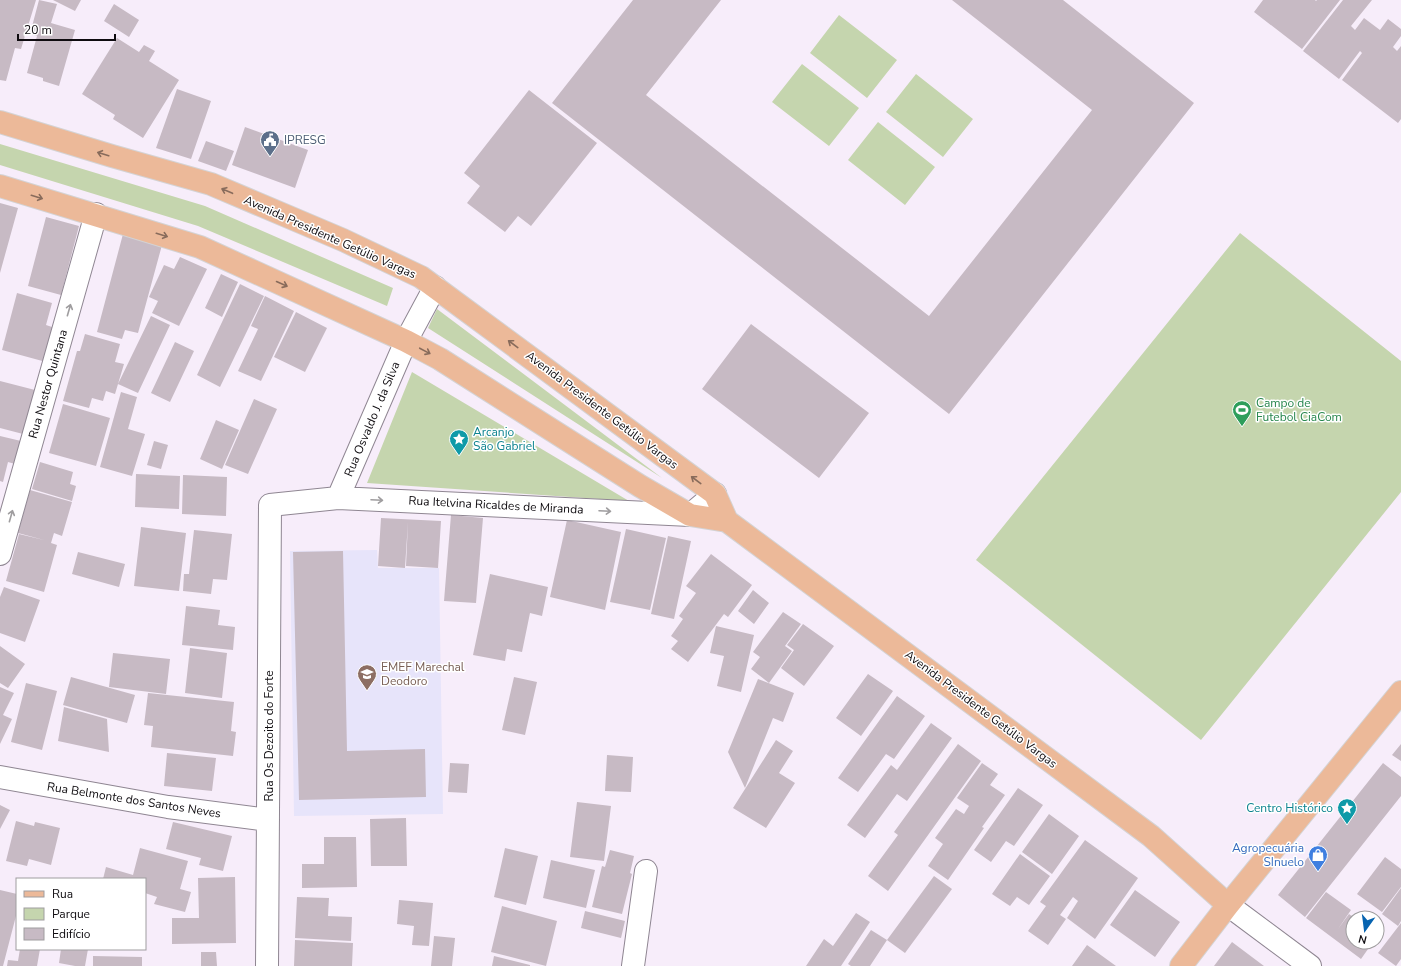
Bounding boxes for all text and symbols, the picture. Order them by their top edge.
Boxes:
scale bar [18,16,115,42]
text: 20 m [24,22,52,38]
public building icon: IPRESG [259,129,281,157]
place label: IPRESG [284,132,326,148]
one-way arrow [96,150,109,157]
one-way arrow [221,187,233,194]
street label: Avenida Presidente Getúlio Vargas [241,192,419,282]
one-way arrow [31,194,44,201]
one-way arrow [155,232,168,239]
one-way arrow [275,281,287,288]
one-way arrow [66,304,73,317]
street label: Rua Nestor Quintana [25,328,71,440]
one-way arrow [507,340,518,349]
one-way arrow [419,347,431,355]
street label: Avenida Presidente Getúlio Vargas [523,347,682,473]
street label: Rua Osvaldo J. da Silva [340,359,404,479]
place label: Campo de Futebol CiaCom [1256,395,1342,425]
sports icon: Campo de Futebol CiaCom [1231,399,1253,427]
place label: Arcanjo São Gabriel [473,424,536,454]
place icon: Arcanjo São Gabriel [448,428,470,456]
one-way arrow [690,476,701,484]
street label: Rua Itelvina Ricaldes de Miranda [408,492,584,518]
one-way arrow [370,496,383,503]
one-way arrow [598,507,611,514]
one-way arrow [8,510,15,523]
street label: Avenida Presidente Getúlio Vargas [902,646,1061,772]
place label: EMEF Marechal Deodoro [381,659,465,689]
school or university icon: EMEF Marechal Deodoro [356,663,378,691]
street label: Rua Os Dezoito do Forte [261,670,277,802]
street label: Rua Belmonte dos Santos Neves [46,778,222,822]
place icon: Centro Histórico [1336,797,1358,825]
place label: Centro Histórico [1246,800,1333,816]
place label: Agropecuária SInuelo [1232,840,1304,870]
shop icon: Agropecuária SInuelo [1307,844,1329,872]
legend [16,878,146,950]
text: Rua [52,886,73,902]
text: Parque [52,906,90,922]
north arrow [1345,910,1385,950]
text: Edifício [52,926,91,942]
text: N [1357,931,1369,947]

